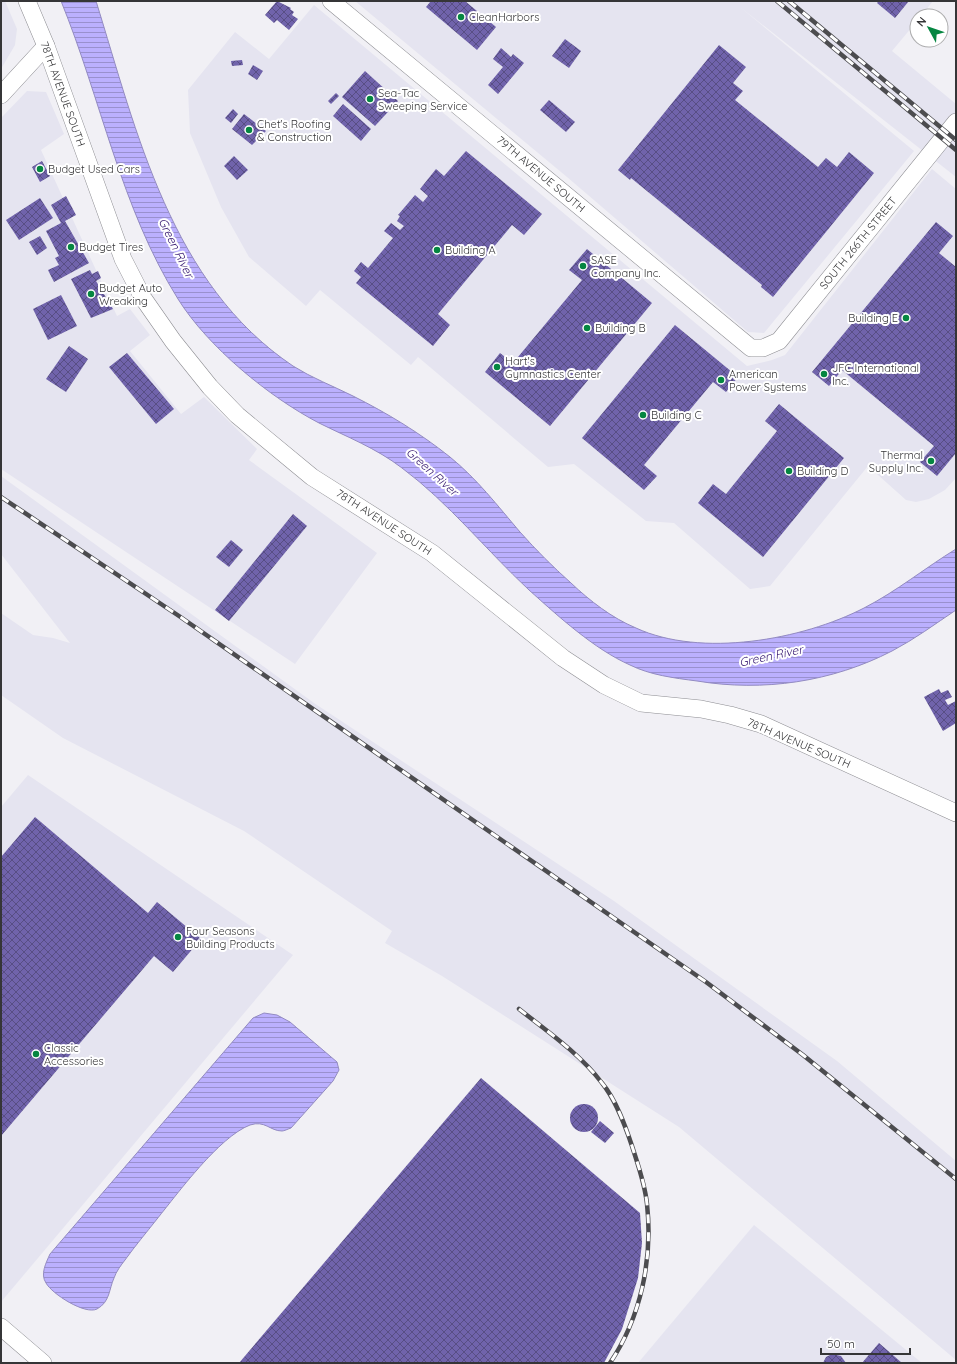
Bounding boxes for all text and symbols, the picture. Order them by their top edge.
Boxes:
north arrow [909,8,949,48]
place label: CleanHarbors [469,10,539,24]
marker: CleanHarbors [456,12,466,22]
text: N [913,14,929,29]
street label: 78TH AVENUE SOUTH [37,39,89,149]
place label: Sea-Tac Sweeping Service [378,86,467,113]
marker: Sea-Tac Sweeping Service [365,94,375,104]
place label: Chet's Roofing & Construction [257,117,332,144]
marker: Chet's Roofing & Construction [244,125,254,135]
street label: 79TH AVENUE SOUTH [494,133,588,215]
place label: Budget Used Cars [48,162,140,176]
marker: Budget Used Cars [35,164,45,174]
street label: SOUTH 266TH STREET [816,194,900,292]
water label: Green River [156,215,198,281]
place label: Budget Tires [79,240,143,254]
marker: Budget Tires [66,242,76,252]
place label: Building A [445,243,496,257]
marker: Building A [432,245,442,255]
place label: SASE Company Inc. [591,253,661,280]
marker: SASE Company Inc. [578,261,588,271]
place label: Budget Auto Wreaking [99,281,163,308]
marker: Budget Auto Wreaking [86,289,96,299]
place label: Building E [848,311,898,325]
marker: Building E [901,313,911,323]
place label: Building B [595,321,646,335]
marker: Building B [582,323,592,333]
place label: Hart's Gymnastics Center [505,354,602,381]
place label: JFC International Inc. [832,361,919,388]
marker: Hart's Gymnastics Center [492,362,502,372]
place label: American Power Systems [729,367,806,394]
marker: JFC International Inc. [819,369,829,379]
marker: American Power Systems [716,375,726,385]
place label: Building C [651,408,702,422]
marker: Building C [638,410,648,420]
water label: Green River [403,444,462,500]
place label: Thermal Supply Inc. [869,448,923,475]
marker: Thermal Supply Inc. [926,456,936,466]
place label: Building D [797,464,848,478]
marker: Building D [784,466,794,476]
street label: 78TH AVENUE SOUTH [334,486,434,558]
water label: Green River [738,641,805,670]
street label: 78TH AVENUE SOUTH [745,715,853,771]
place label: Four Seasons Building Products [186,924,275,951]
marker: Four Seasons Building Products [173,932,183,942]
place label: Classic Accessories [44,1041,104,1068]
marker: Classic Accessories [31,1049,41,1059]
scale bar [821,1330,910,1356]
text: 50 m [827,1336,855,1351]

